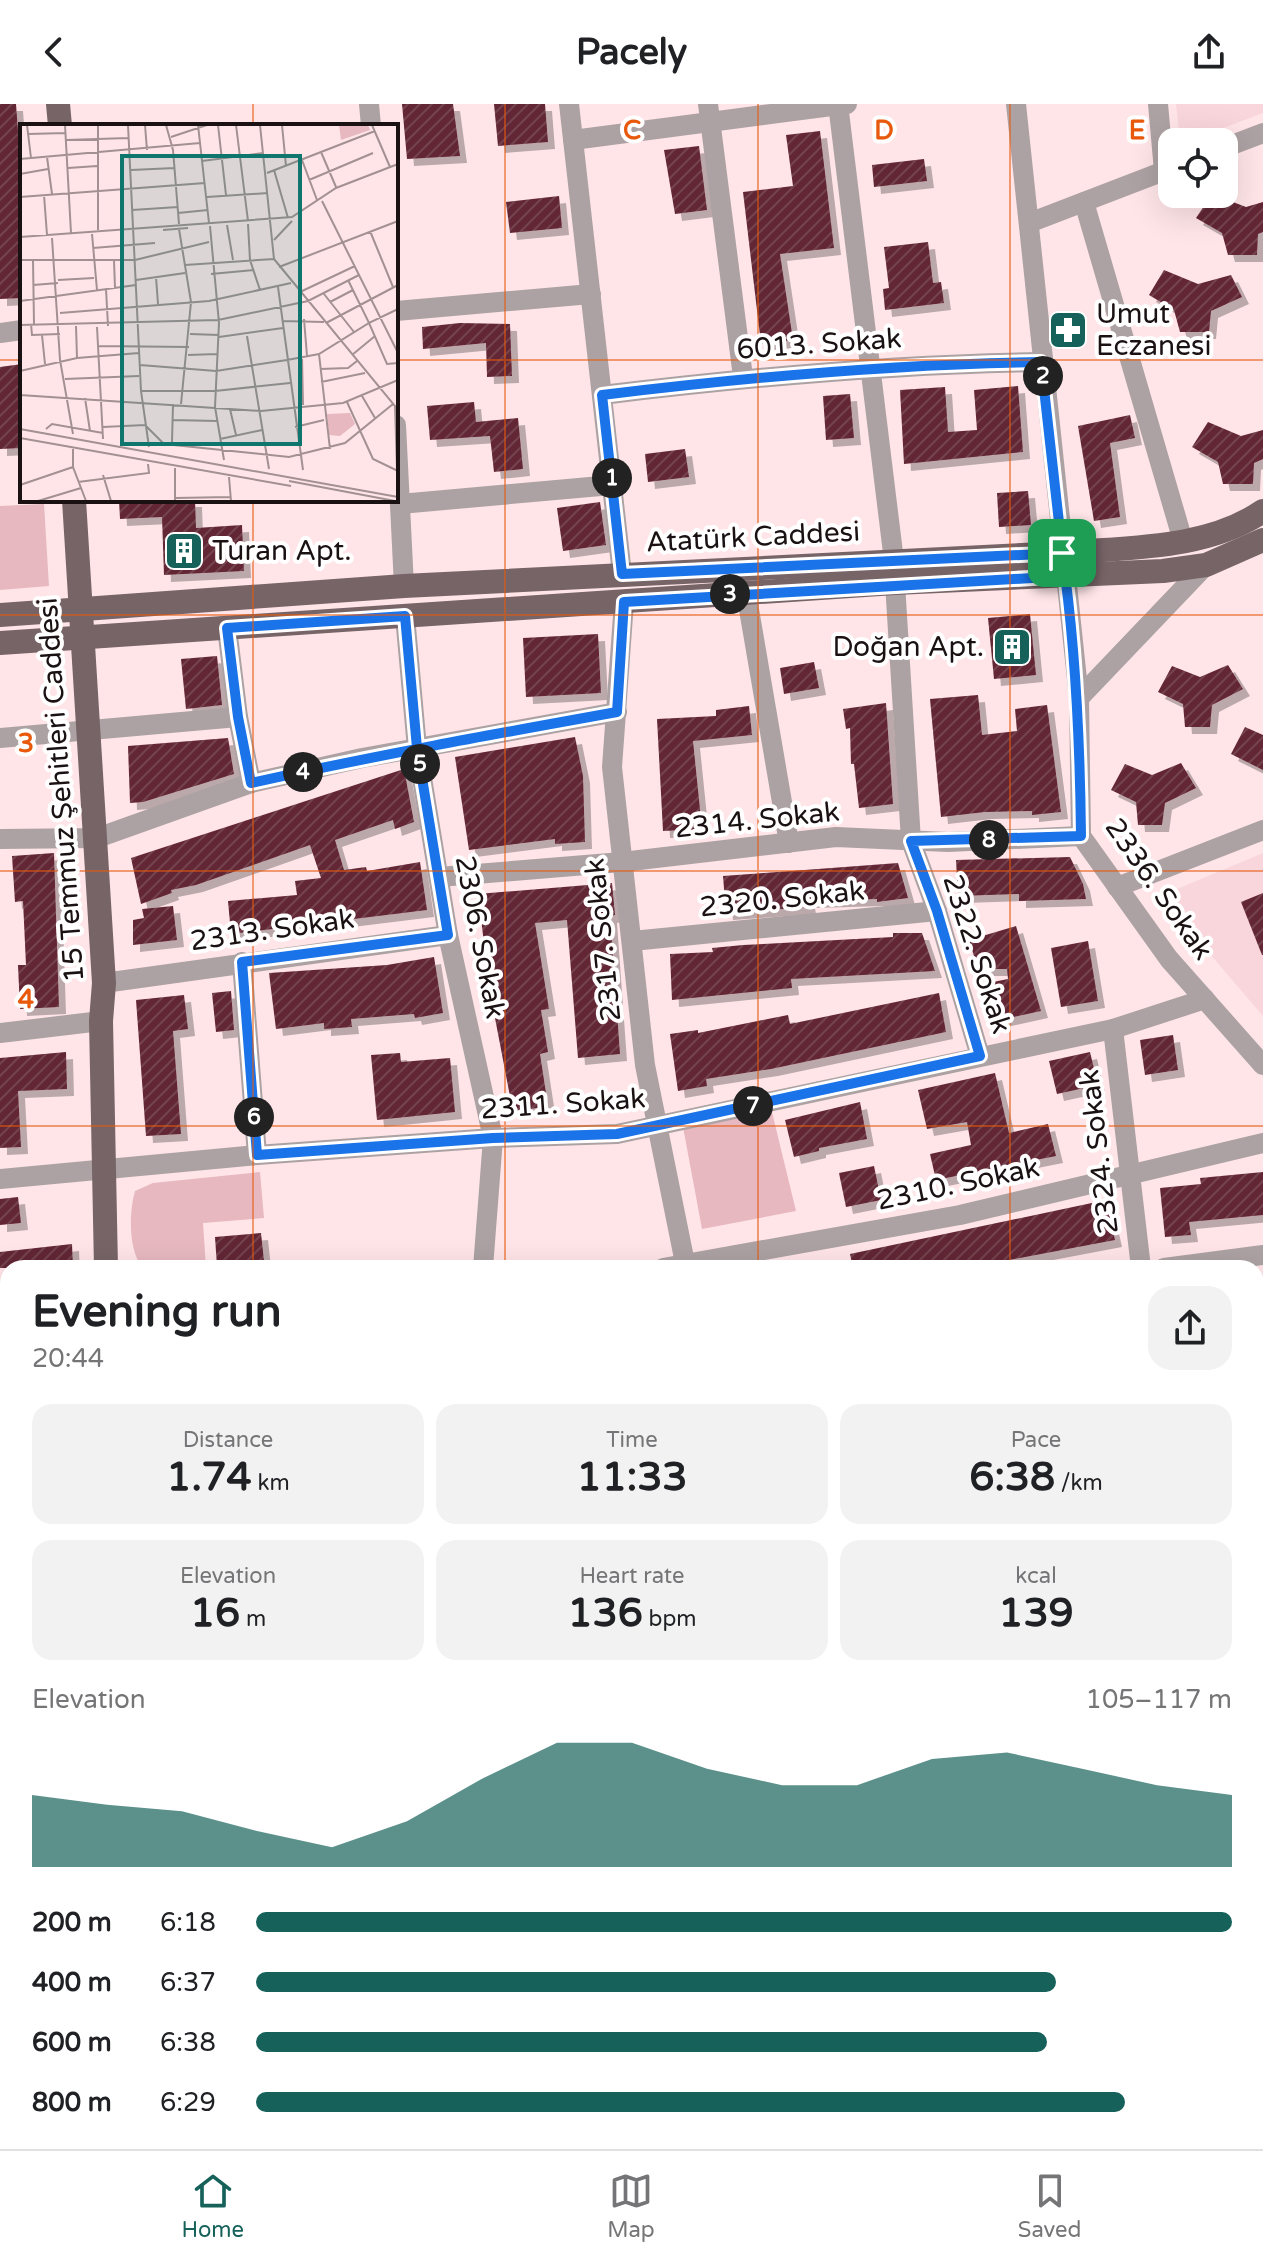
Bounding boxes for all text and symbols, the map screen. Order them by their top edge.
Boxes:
icon: back [32,30,76,74]
icon: share [1187,30,1231,74]
text: Pacely [576,31,687,74]
text: C [623,115,641,146]
text: D [874,115,894,146]
text: E [1129,115,1145,146]
inset map [20,124,398,502]
map controls [1158,128,1238,208]
button: locate [1158,128,1238,208]
place label: Umut Eczanesi [1096,297,1211,363]
pharmacy icon: Umut Eczanesi [1047,309,1089,351]
street label: 6013. Sokak [735,321,903,367]
pin: 2 [1023,356,1063,396]
text: 2 [1036,363,1050,389]
pin: 1 [592,458,632,498]
text: 1 [605,465,619,491]
street label: Atatürk Caddesi [645,514,861,560]
pin [1028,519,1096,587]
building icon: Turan Apt. [163,530,205,572]
icon: arrive [1040,531,1084,575]
place label: Turan Apt. [212,534,351,568]
pin: 3 [710,574,750,614]
text: 3 [723,581,737,607]
street label: 15 Temmuz Şehitleri Caddesi [31,597,91,983]
building icon: Doğan Apt. [991,626,1033,668]
place label: Doğan Apt. [832,630,984,664]
text: 3 [18,728,34,759]
pin: 5 [400,744,440,784]
text: 5 [413,751,427,777]
pin: 4 [283,752,323,792]
text: 4 [296,759,310,785]
street label: 2314. Sokak [673,794,841,846]
street label: 2336. Sokak [1098,812,1220,966]
pin: 8 [969,820,1009,860]
text: 8 [982,827,996,853]
street label: 2306. Sokak [448,853,512,1021]
street label: 2317. Sokak [578,857,628,1023]
street label: 2322. Sokak [935,870,1019,1038]
street label: 2320. Sokak [698,873,866,925]
street label: 2313. Sokak [188,902,356,958]
text: 4 [18,984,34,1015]
street label: 2324. Sokak [1072,1068,1126,1236]
street label: 2311. Sokak [479,1081,647,1127]
pin: 7 [733,1086,773,1126]
text: 7 [746,1093,760,1119]
pin: 6 [234,1097,274,1137]
text: 6 [247,1104,261,1130]
street label: 2310. Sokak [874,1150,1042,1218]
text: Evening run [32,1286,281,1339]
button: share [1148,1286,1232,1370]
text: 20:44 [32,1343,104,1374]
text: Distance [183,1427,273,1453]
text: Time [606,1427,658,1453]
text: Pace [1011,1427,1061,1453]
text: 1.74 [166,1453,252,1501]
text: 11:33 [577,1453,687,1501]
text: 6:38 [969,1453,1055,1501]
text: km [252,1470,290,1496]
text: /km [1055,1470,1103,1496]
text: Elevation [180,1563,276,1589]
text: Heart rate [580,1563,684,1589]
text: kcal [1015,1563,1057,1589]
text: 16 [190,1589,240,1637]
text: 136 [567,1589,643,1637]
text: 139 [998,1589,1074,1637]
text: m [240,1606,266,1632]
text: bpm [643,1606,697,1632]
text: Elevation [32,1684,146,1715]
text: 105–117 m [1086,1684,1232,1715]
text: 200 m [32,1907,112,1938]
text: 6:18 [160,1907,216,1938]
text: 400 m [32,1967,112,1998]
text: 6:37 [160,1967,216,1998]
text: 600 m [32,2027,112,2058]
text: 6:38 [160,2027,216,2058]
text: 800 m [32,2087,112,2118]
text: 6:29 [160,2087,216,2118]
tab: Home [182,2169,244,2243]
tab: Map [607,2169,655,2243]
tab: Saved [1018,2169,1081,2243]

